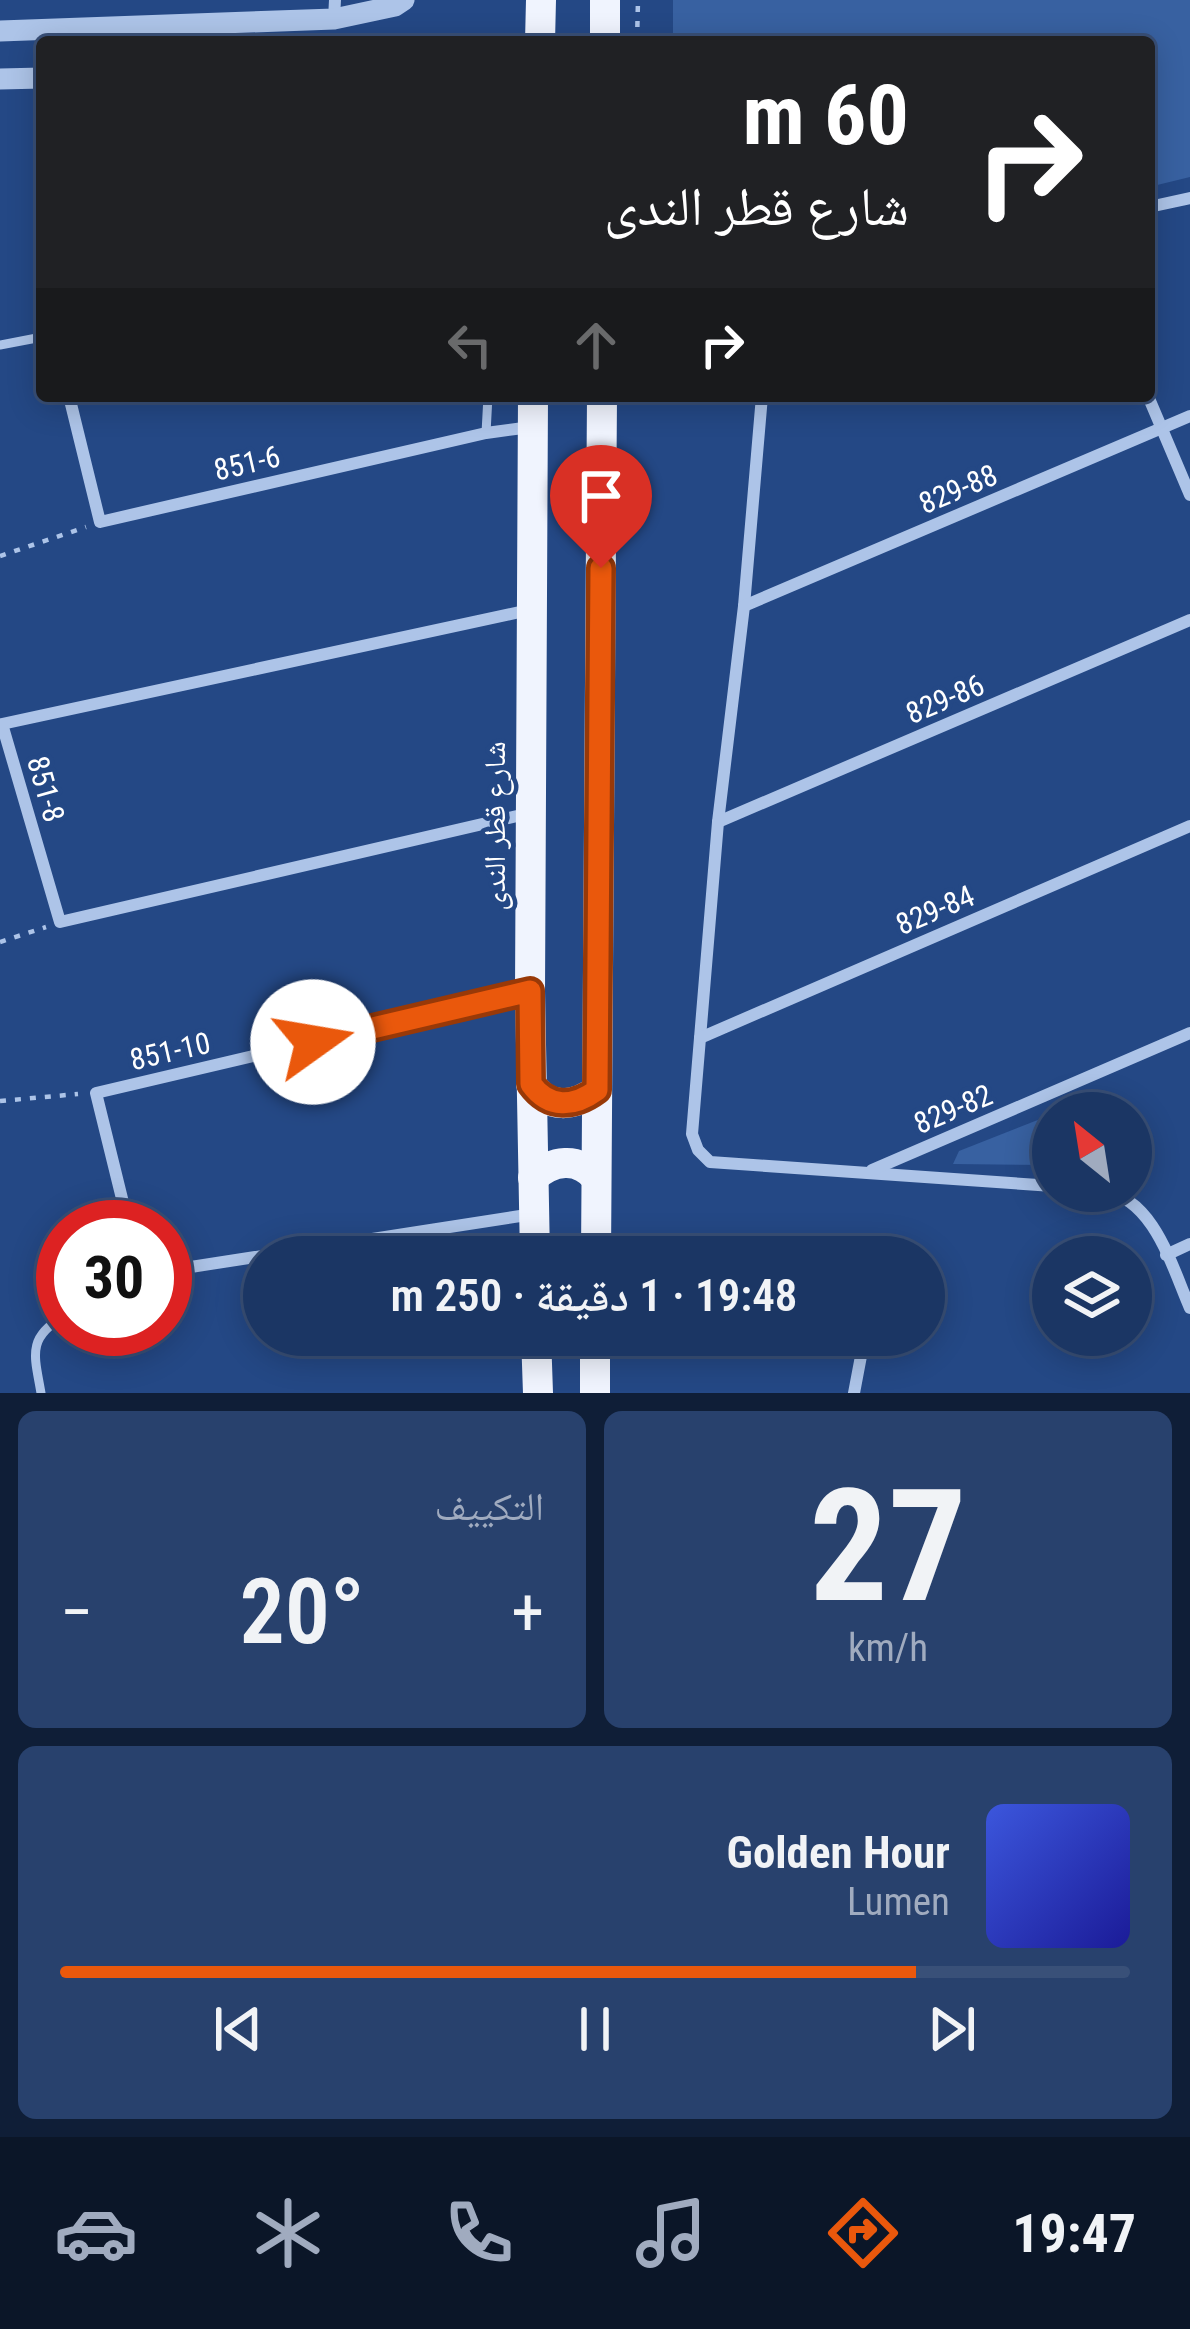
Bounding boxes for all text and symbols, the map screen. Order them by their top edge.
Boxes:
text: 60 m [742,66,909,165]
icon: right [951,84,1107,240]
text: شارع قطر الندى [604,175,909,238]
icon: left [437,312,503,378]
icon: ahead [563,312,629,378]
icon: right [689,312,755,378]
street label: 851-6 [211,438,283,488]
pin [550,445,652,568]
street label: 829-88 [914,457,1002,521]
icon: arrive [568,463,634,529]
street label: 829-86 [901,667,989,731]
street label: شارع قطر الندى [477,741,514,911]
street label: 851-8 [20,752,72,826]
street label: 829-84 [891,878,979,942]
position arrow [250,979,376,1105]
street label: 851-10 [126,1025,214,1077]
street label: 829-82 [909,1077,997,1141]
north arrow [1032,1092,1152,1212]
map controls [1032,1092,1152,1356]
speed limit sign: 30 [36,1200,192,1356]
button: layers [1032,1236,1152,1356]
text: 19:48 · 1 دقيقة · 250 m [391,1269,797,1322]
text: 27 [809,1455,967,1638]
text: التكييف [435,1484,544,1530]
text: 20° [239,1560,365,1665]
text: − [60,1574,93,1651]
text: + [511,1574,544,1651]
text: km/h [848,1625,928,1671]
text: Golden Hour [727,1826,950,1879]
text: Lumen [847,1879,950,1925]
icon: previous [205,1996,271,2062]
icon: pause [562,1996,628,2062]
icon: next [919,1996,985,2062]
icon: car [54,2191,138,2275]
icon: climate [246,2191,330,2275]
icon: phone [437,2191,521,2275]
icon: music [629,2191,713,2275]
icon: directions [821,2191,905,2275]
text: 19:47 [1012,2202,1136,2265]

